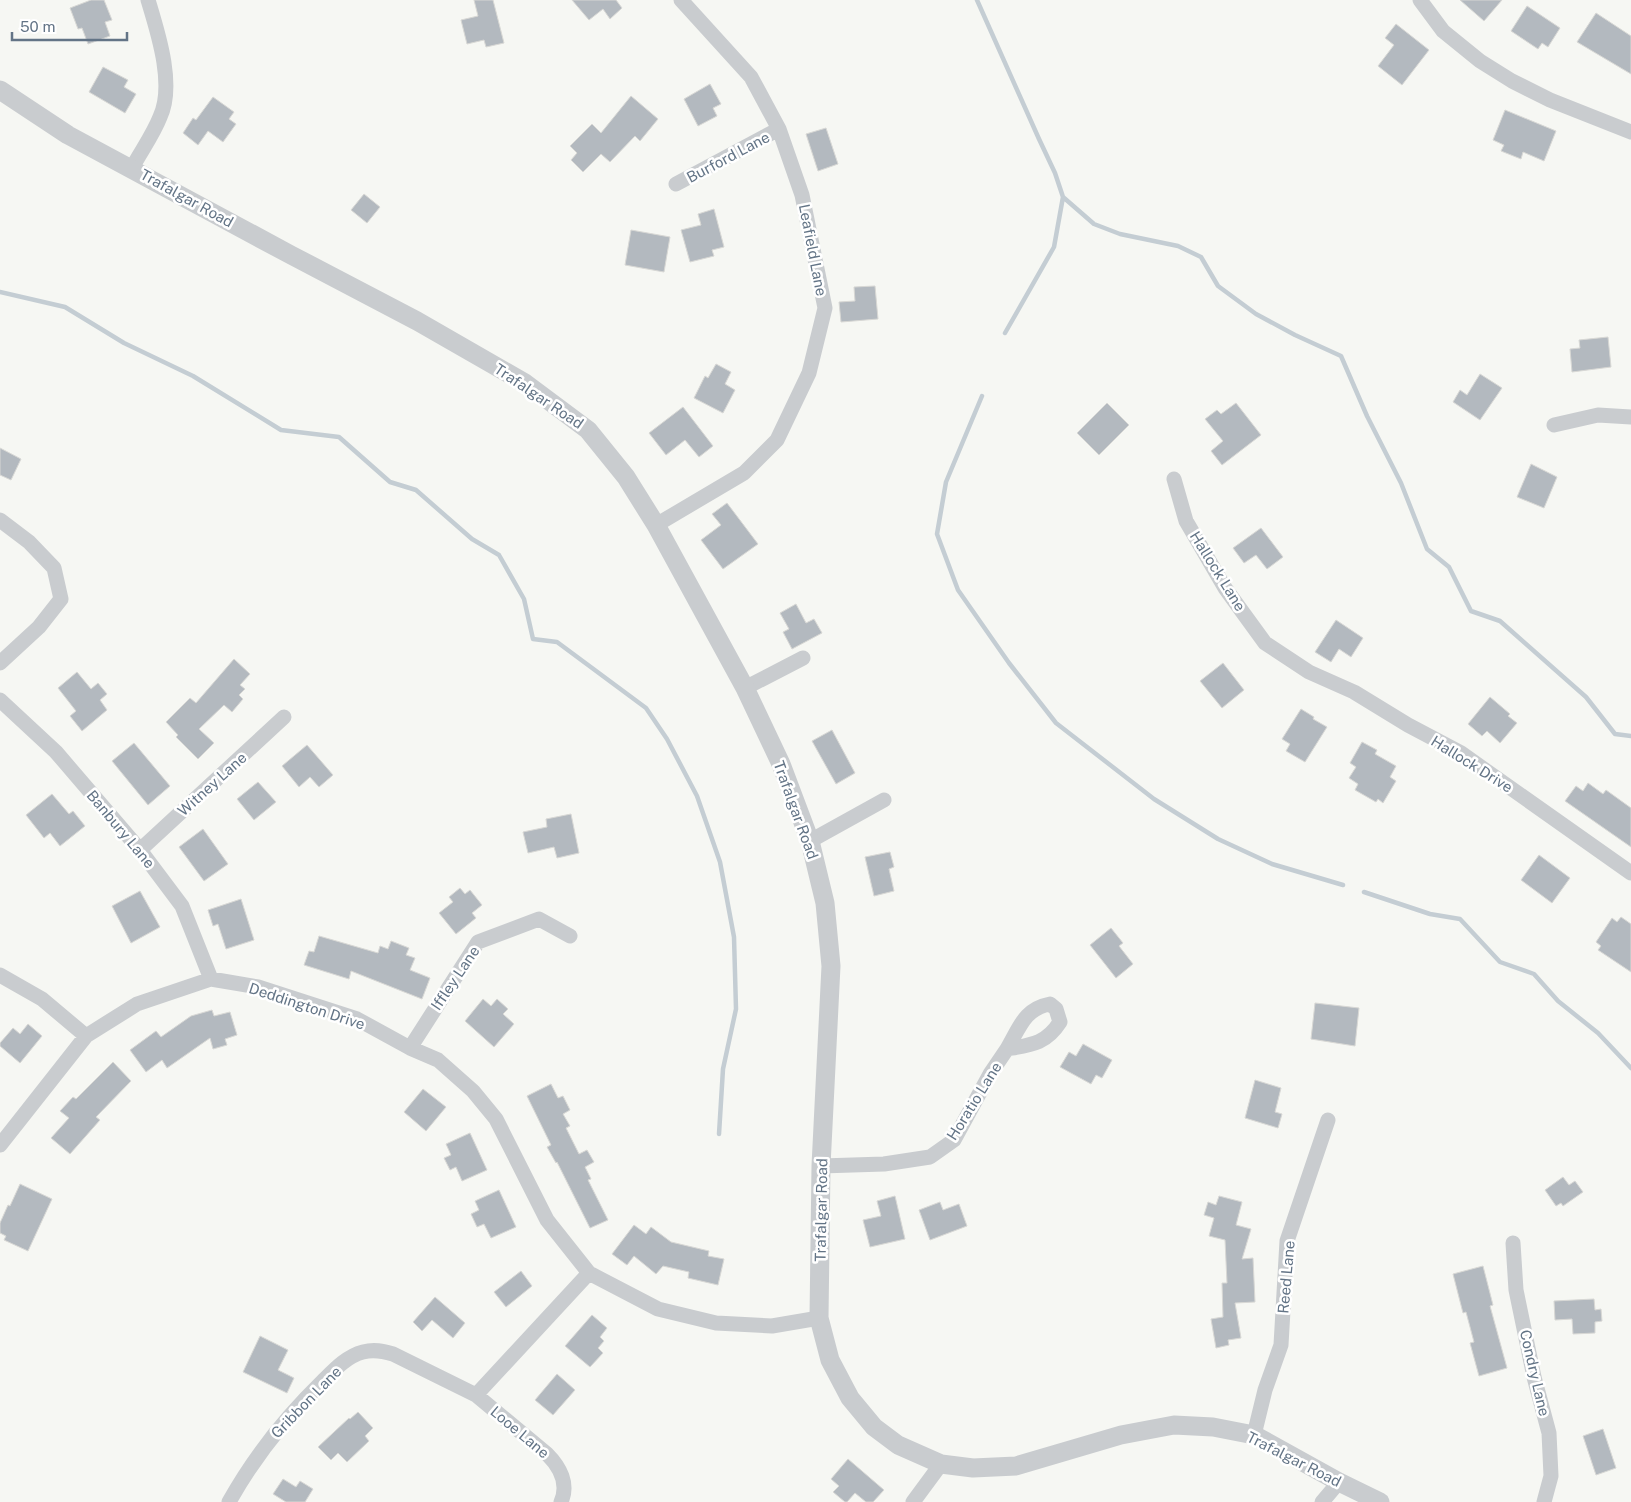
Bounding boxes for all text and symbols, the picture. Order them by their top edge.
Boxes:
scale bar [12,10,128,42]
text: 50 m [20,18,55,35]
street label: Burford Lane [684,128,772,186]
street label: Trafalgar Road [138,165,236,231]
street label: Leafield Lane [796,202,830,298]
street label: Trafalgar Road [491,360,587,432]
street label: Hallock Lane [1187,528,1249,614]
street label: Hallock Drive [1428,732,1516,796]
street label: Witney Lane [174,749,250,819]
street label: Trafalgar Road [770,758,822,862]
street label: Banbury Lane [84,787,158,871]
street label: Iffley Lane [427,943,483,1013]
street label: Deddington Drive [247,979,367,1033]
street label: Horatio Lane [943,1059,1005,1143]
street label: Trafalgar Road [812,1158,830,1262]
street label: Reed Lane [1274,1240,1298,1314]
street label: Condry Lane [1517,1328,1553,1418]
street label: Gribbon Lane [268,1363,344,1441]
street label: Looe Lane [487,1403,553,1461]
street label: Trafalgar Road [1244,1428,1344,1490]

